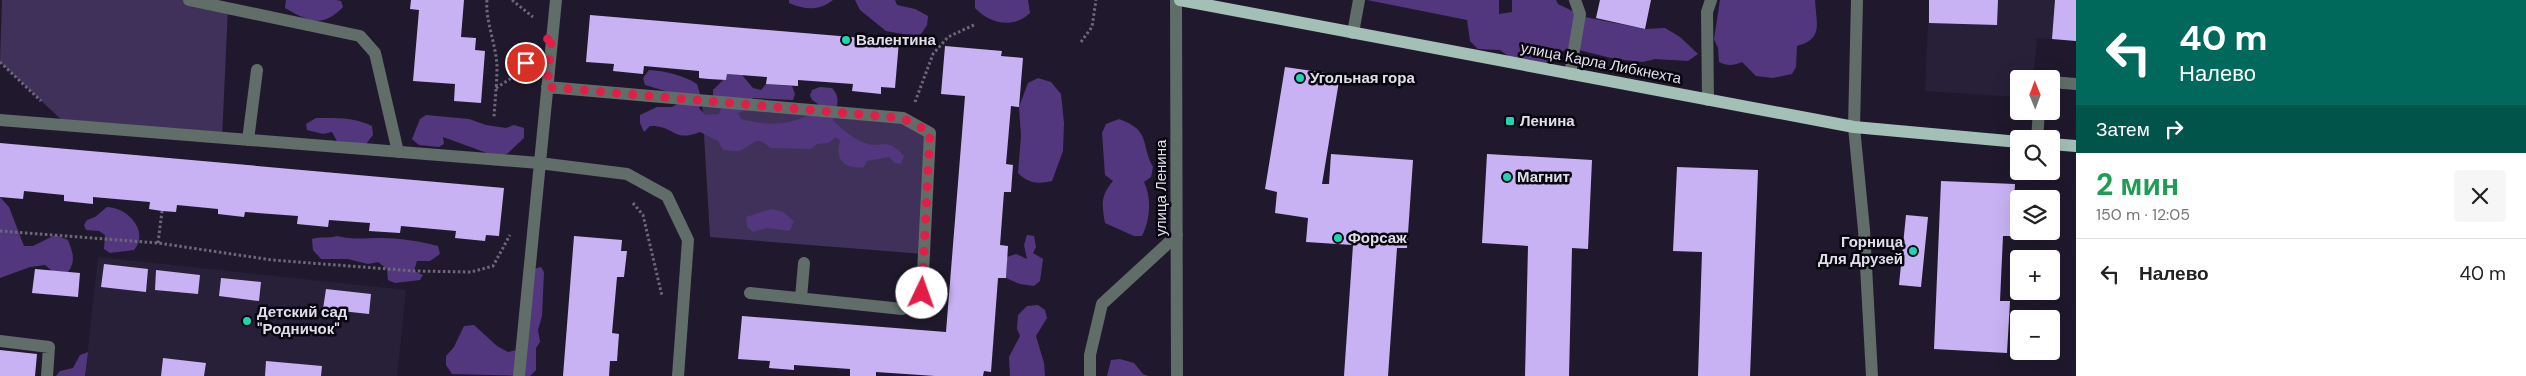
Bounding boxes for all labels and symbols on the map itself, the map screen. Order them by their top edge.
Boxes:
place label: Валентина [856,30,937,50]
marker: Валентина [840,34,852,46]
street label: улица Карла Либкнехта [1519,38,1684,89]
pin [505,42,547,84]
place label: Угольная гора [1310,68,1415,88]
north arrow [2010,70,2060,120]
marker: Угольная гора [1294,72,1306,84]
place label: Ленина [1520,111,1575,131]
marker: Ленина [1504,115,1516,127]
street label: улица Ленина [1151,139,1171,236]
place label: Магнит [1517,167,1570,187]
marker: Магнит [1501,171,1513,183]
place label: Форсаж [1348,228,1407,248]
marker: Форсаж [1332,232,1344,244]
place label: Горница Для Друзей [1818,232,1904,269]
marker: Горница Для Друзей [1907,245,1919,257]
position arrow [895,266,947,318]
place label: Детский сад "Родничок" [257,302,348,339]
marker: Детский сад "Родничок" [241,315,253,327]

